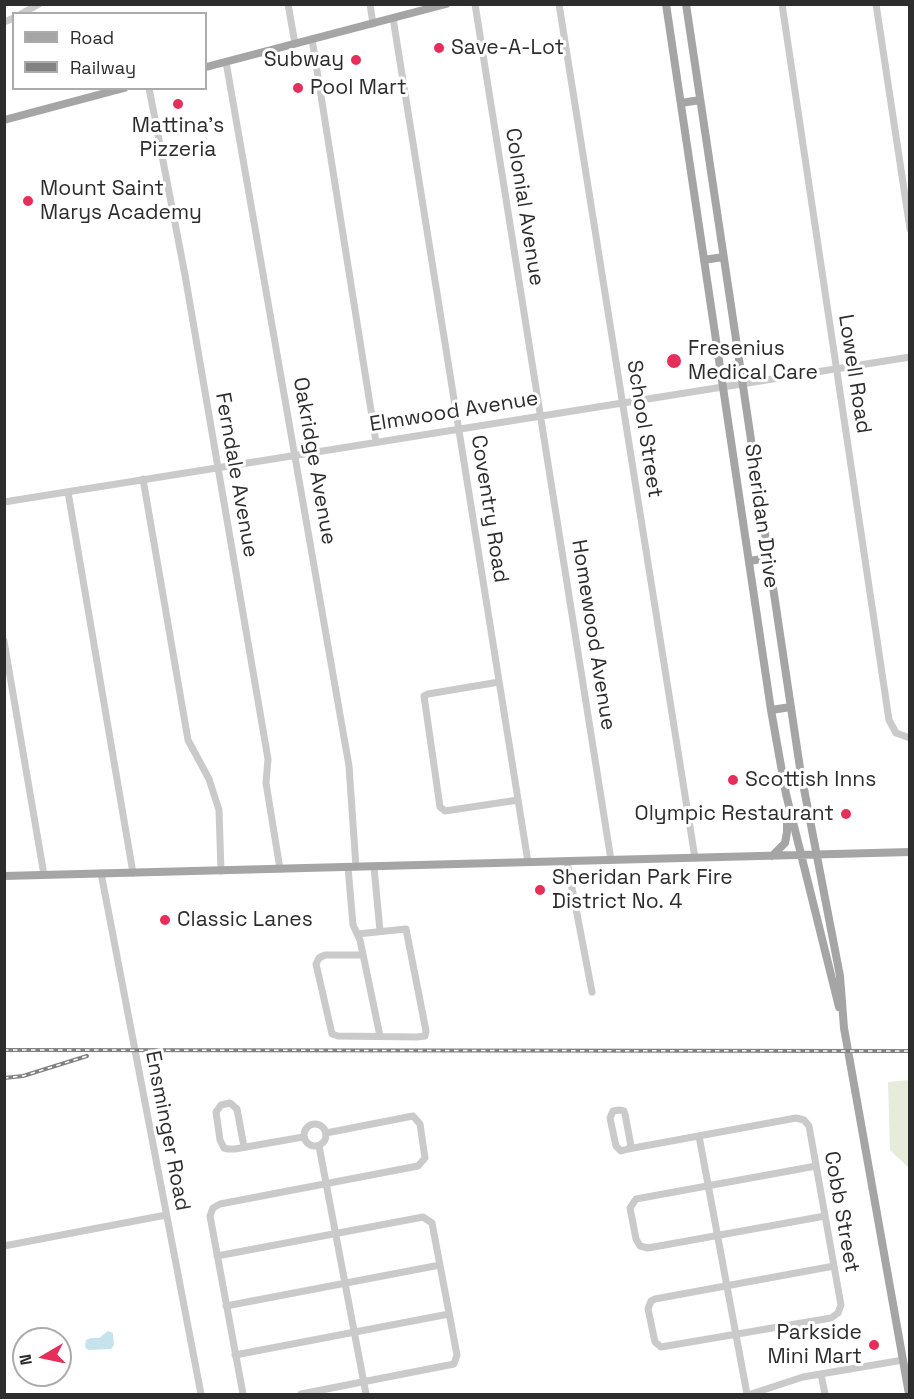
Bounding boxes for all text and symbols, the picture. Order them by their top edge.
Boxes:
legend [12,12,207,90]
text: Road [70,26,114,49]
place label: Save-A-Lot [451,35,564,61]
marker: Save-A-Lot [432,41,446,55]
place label: Subway [264,47,344,73]
marker: Subway [349,53,363,67]
text: Railway [70,56,136,79]
place label: Pool Mart [310,75,407,101]
marker: Pool Mart [291,81,305,95]
marker: Mattina's Pizzeria [171,97,185,111]
place label: Mattina's Pizzeria [132,113,224,163]
street label: Colonial Avenue [499,126,549,288]
place label: Mount Saint Marys Academy [40,176,202,226]
marker: Mount Saint Marys Academy [21,194,35,208]
street label: Lowell Road [832,313,876,435]
place label: Fresenius Medical Care [688,336,818,386]
marker: Fresenius Medical Care [665,352,683,370]
street label: School Street [621,358,667,500]
street label: Oakridge Avenue [287,375,341,547]
street label: Elmwood Avenue [368,386,540,438]
street label: Ferndale Avenue [209,390,263,560]
street label: Coventry Road [465,433,513,585]
street label: Sheridan Drive [738,442,784,590]
street label: Homewood Avenue [565,538,621,732]
place label: Scottish Inns [745,767,876,793]
marker: Scottish Inns [726,773,740,787]
place label: Olympic Restaurant [635,801,834,827]
marker: Olympic Restaurant [839,807,853,821]
place label: Sheridan Park Fire District No. 4 [552,865,733,915]
marker: Sheridan Park Fire District No. 4 [533,883,547,897]
place label: Classic Lanes [177,907,313,933]
marker: Classic Lanes [158,913,172,927]
street label: Ensminger Road [139,1049,195,1213]
street label: Cobb Street [818,1149,864,1275]
place label: Parkside Mini Mart [767,1320,862,1370]
north arrow [12,1327,72,1387]
marker: Parkside Mini Mart [867,1338,881,1352]
text: N [14,1353,37,1367]

